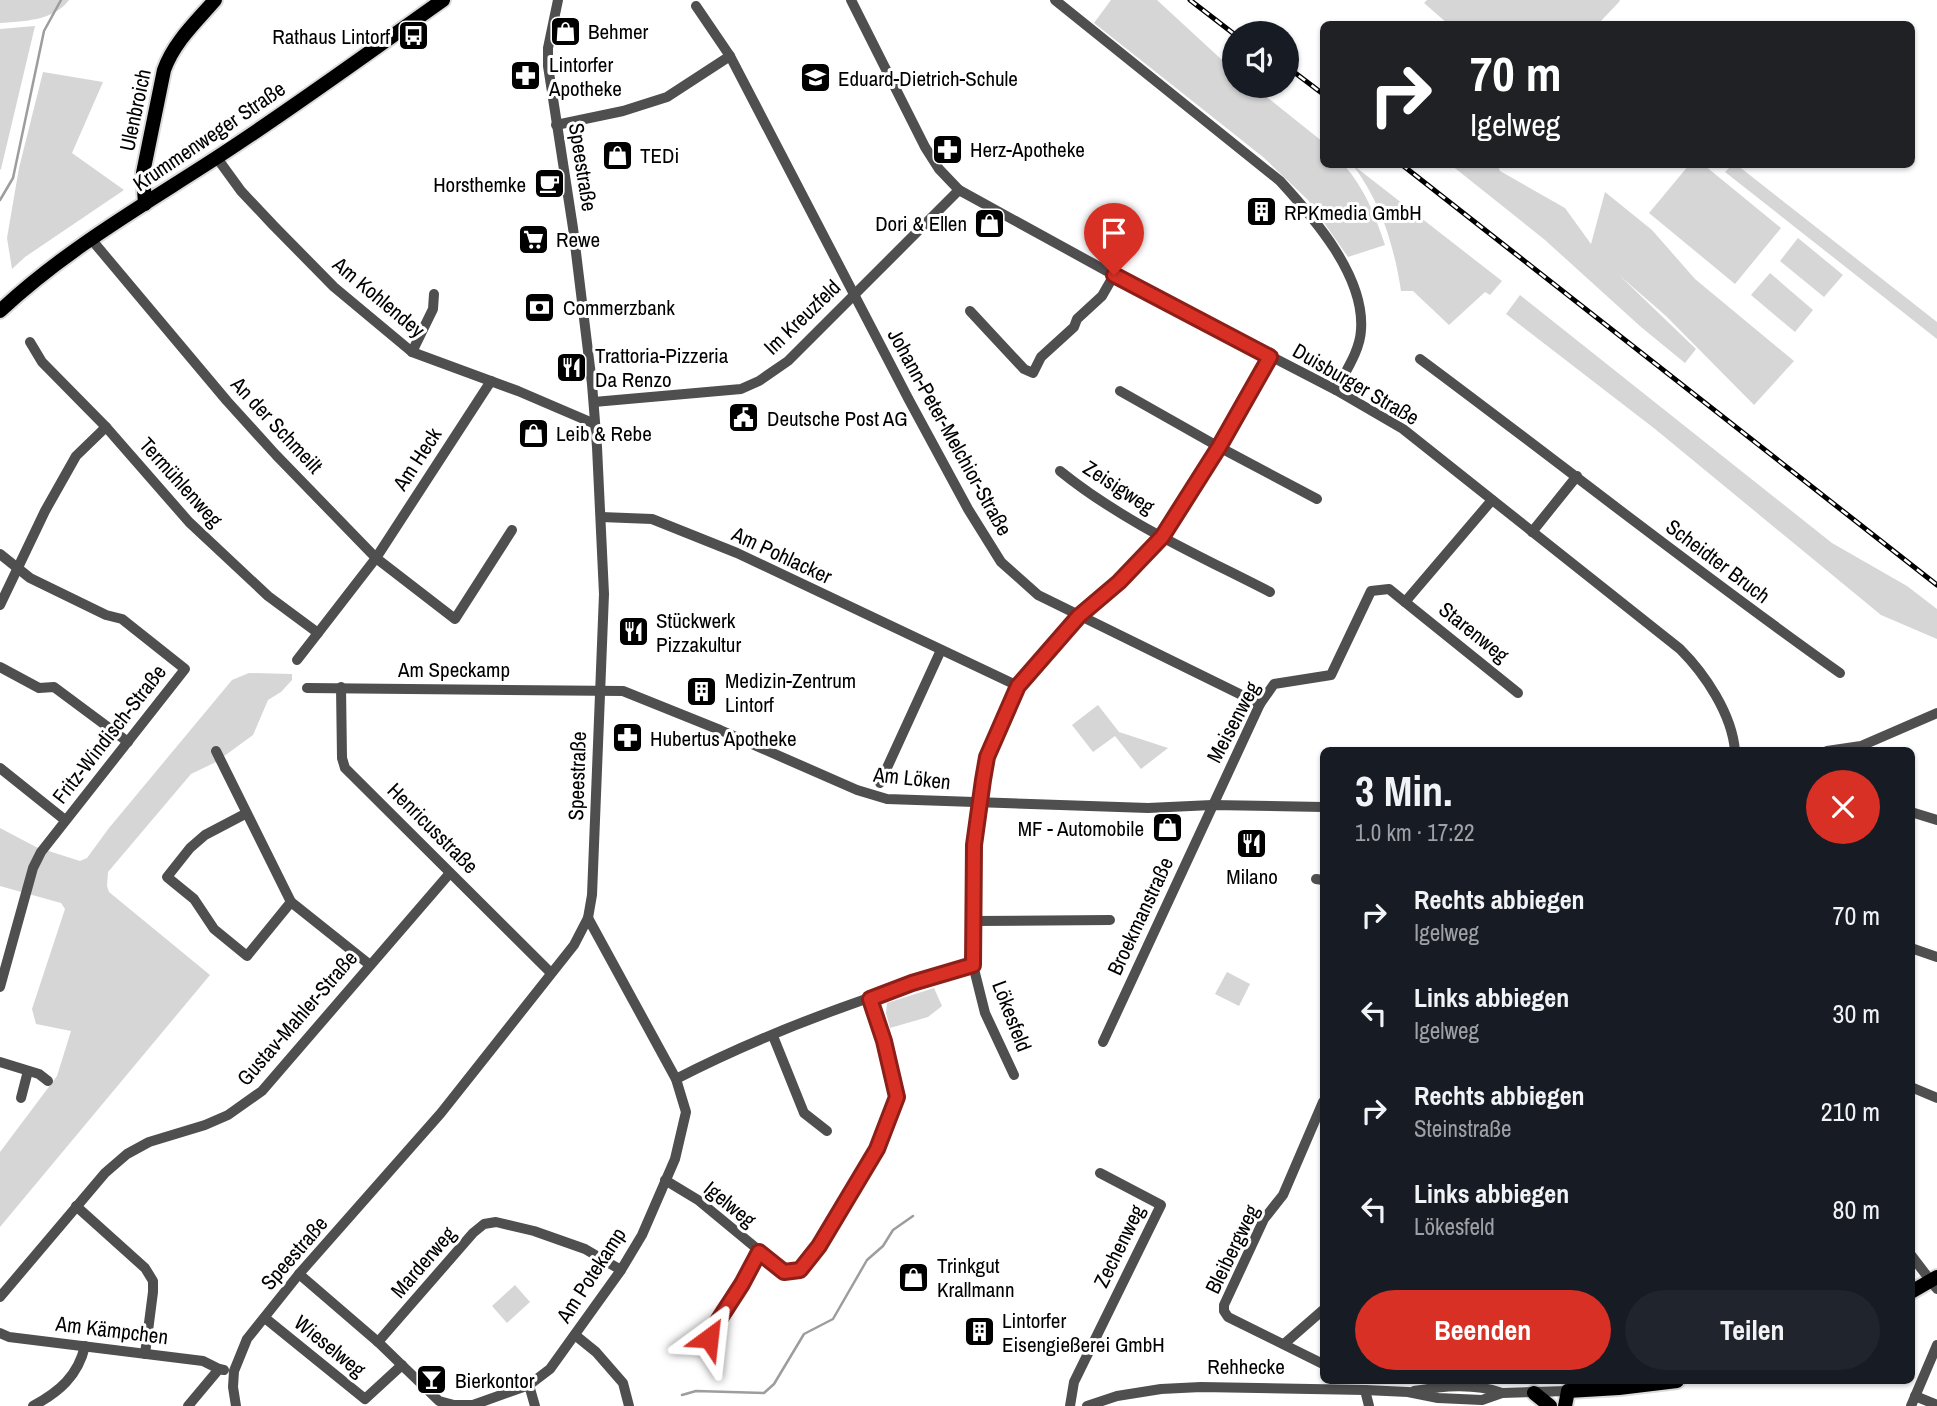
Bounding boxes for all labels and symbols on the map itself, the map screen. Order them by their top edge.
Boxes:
shop icon: Behmer [548,14,582,48]
place label: Behmer [588,17,649,46]
bus stop icon: Rathaus Lintorf [396,19,430,53]
place label: Rathaus Lintorf [272,22,390,51]
place label: Lintorfer Apotheke [548,50,622,103]
pharmacy icon: Lintorfer Apotheke [509,59,543,93]
school or university icon: Eduard-Dietrich-Schule [798,61,832,95]
place label: Eduard-Dietrich-Schule [838,64,1018,93]
street label: Ulenbroich [112,66,158,154]
street label: Krummenweger Straße [127,74,291,198]
street label: Speestraße [562,121,604,213]
pharmacy icon: Herz-Apotheke [930,132,964,166]
place label: Herz-Apotheke [970,135,1085,164]
shop icon: TEDi [600,138,634,172]
place label: TEDi [640,141,679,170]
cafe icon: Horsthemke [532,167,566,201]
place label: Horsthemke [433,170,526,199]
building icon: RPKmedia GmbH [1244,195,1278,229]
place label: RPKmedia GmbH [1284,198,1422,227]
pin [1084,203,1144,275]
shop icon: Dori & Ellen [973,206,1007,240]
place label: Dori & Ellen [875,209,967,238]
supermarket icon: Rewe [516,222,550,256]
place label: Rewe [556,225,600,254]
street label: Am Kohlendey [326,249,432,344]
street label: Im Kreuzfeld [757,273,847,361]
bank icon: Commerzbank [523,290,557,324]
place label: Commerzbank [563,293,675,322]
street label: Johann-Peter-Melchior-Straße [881,323,1019,541]
street label: Duisburger Straße [1287,336,1425,432]
place label: Trattoria-Pizzeria Da Renzo [595,341,729,394]
restaurant icon: Trattoria-Pizzeria Da Renzo [555,350,589,384]
street label: An der Schmeilt [224,370,330,480]
public building icon: Deutsche Post AG [727,401,761,435]
place label: Deutsche Post AG [767,404,908,433]
shop icon: Leib & Rebe [516,416,550,450]
place label: Leib & Rebe [556,419,652,448]
street label: Am Heck [385,421,448,497]
street label: Termühlenweg [133,431,230,534]
street label: Zeisigweg [1078,453,1161,521]
street label: Scheidter Bruch [1660,512,1776,610]
street label: Am Pohlacker [726,519,837,591]
street label: Starenweg [1433,595,1515,669]
place label: Stückwerk Pizzakultur [656,606,741,659]
restaurant icon: Stückwerk Pizzakultur [616,615,650,649]
street label: Am Speckamp [397,655,510,684]
street label: Fritz-Windisch-Straße [45,658,173,810]
place label: Medizin-Zentrum Lintorf [725,666,856,719]
building icon: Medizin-Zentrum Lintorf [685,675,719,709]
street label: Meisenweg [1200,676,1267,768]
pharmacy icon: Hubertus Apotheke [610,721,644,755]
place label: Hubertus Apotheke [650,724,796,753]
street label: Speestraße [561,731,593,821]
street label: Am Löken [871,759,952,796]
street label: Henricusstraße [381,776,485,880]
shop icon: MF - Automobile [1150,811,1184,845]
place label: MF - Automobile [1018,814,1144,843]
restaurant icon: Milano [1235,827,1269,861]
street label: Broekmanstraße [1100,852,1180,980]
place label: Milano [1226,862,1278,891]
street label: Gustav-Mahler-Straße [230,944,364,1092]
street label: Lökesfeld [985,976,1039,1056]
street label: Igelweg [698,1174,763,1234]
street label: Zechenweg [1086,1199,1152,1292]
street label: Bleibergweg [1198,1199,1266,1298]
street label: Speestraße [254,1210,334,1296]
street label: Marderweg [384,1220,462,1304]
street label: Am Potekamp [549,1222,633,1329]
place label: Trinkgut Krallmann [937,1251,1015,1304]
shop icon: Trinkgut Krallmann [897,1260,931,1294]
position arrow [672,1301,746,1375]
place label: Lintorfer Eisengießerei GmbH [1002,1306,1165,1359]
street label: Wieselweg [288,1308,372,1384]
street label: Am Kämpchen [53,1309,170,1351]
building icon: Lintorfer Eisengießerei GmbH [962,1315,996,1349]
street label: Rehhecke [1207,1352,1285,1381]
bar icon: Bierkontor [415,1363,449,1397]
place label: Bierkontor [455,1366,535,1395]

